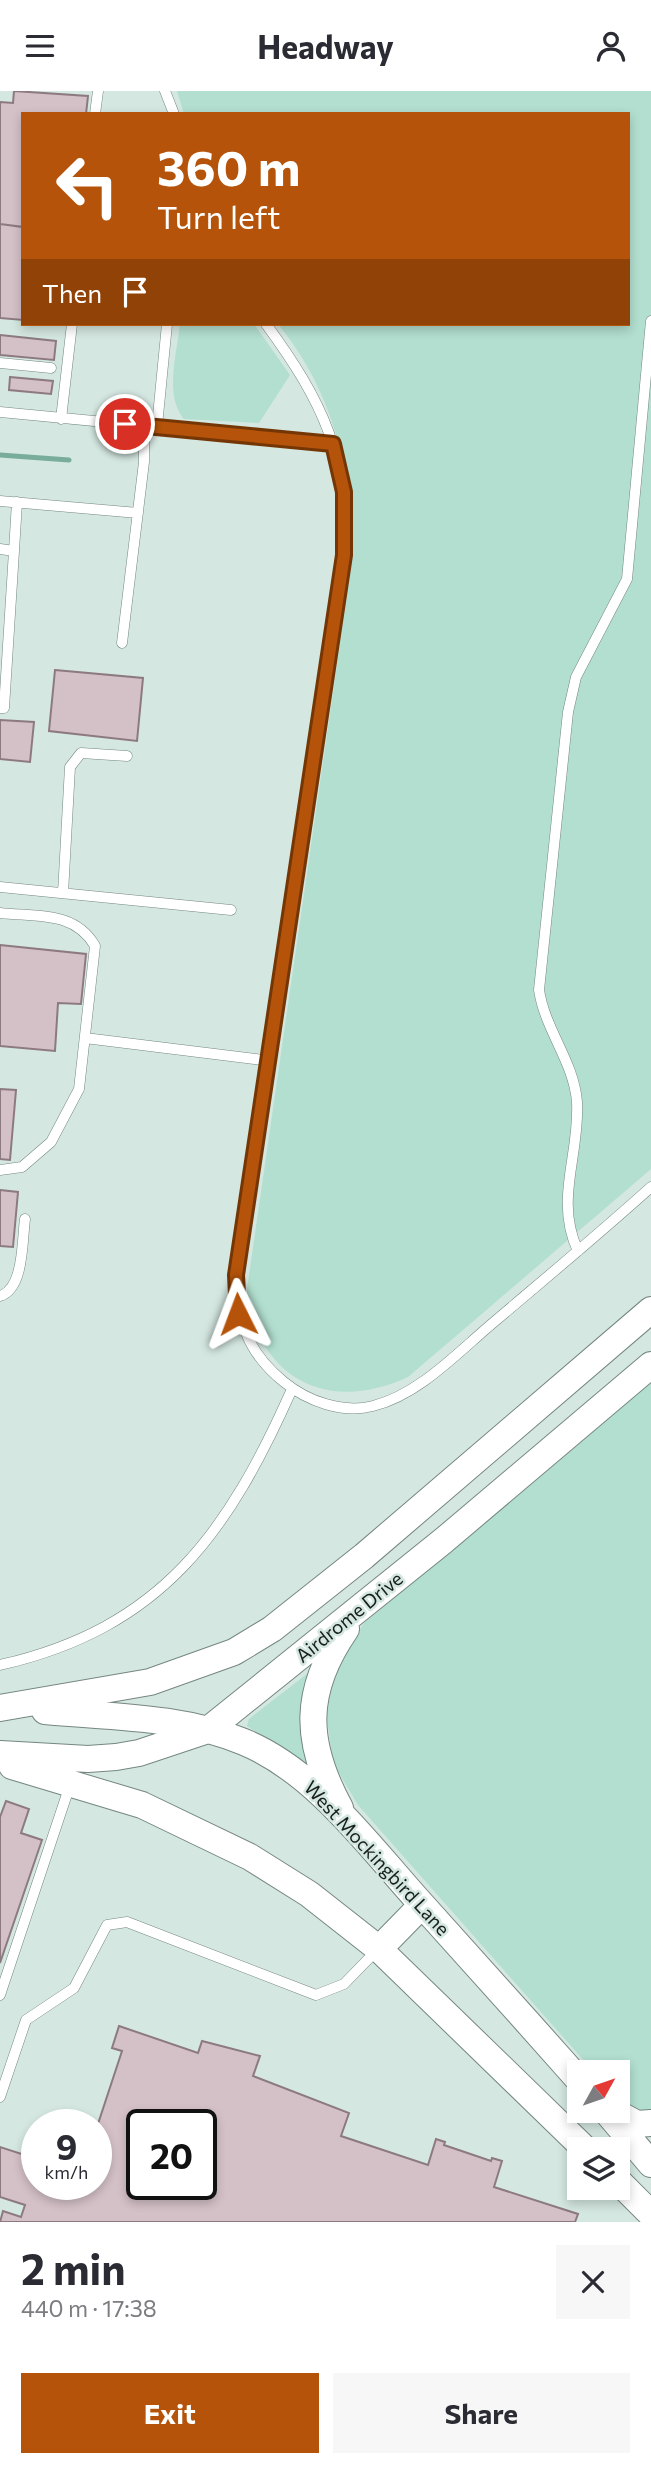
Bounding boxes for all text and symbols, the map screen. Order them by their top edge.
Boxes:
text: Headway [257,26,394,66]
icon: menu [21,27,59,65]
icon: person [592,27,630,65]
text: 360 m [157,136,300,196]
icon: left [42,140,133,231]
text: Turn left [157,196,281,236]
icon: arrive [116,273,154,311]
text: Then [42,277,102,308]
pin [95,394,155,454]
icon: arrive [106,405,144,443]
position arrow [201,1277,275,1351]
street label: Airdrome Drive [291,1566,407,1667]
street label: West Mockingbird Lane [300,1776,455,1940]
north arrow [567,2060,630,2123]
map controls [567,2060,630,2200]
speed limit sign: 20 [126,2109,217,2200]
text: 9 [56,2124,77,2167]
button: layers [567,2137,630,2200]
text: km/h [45,2161,88,2183]
text: 2 min [21,2242,126,2294]
button: close [556,2245,630,2319]
text: 440 m · 17:38 [21,2294,157,2322]
button: Exit [21,2373,319,2453]
button: Share [333,2373,630,2453]

